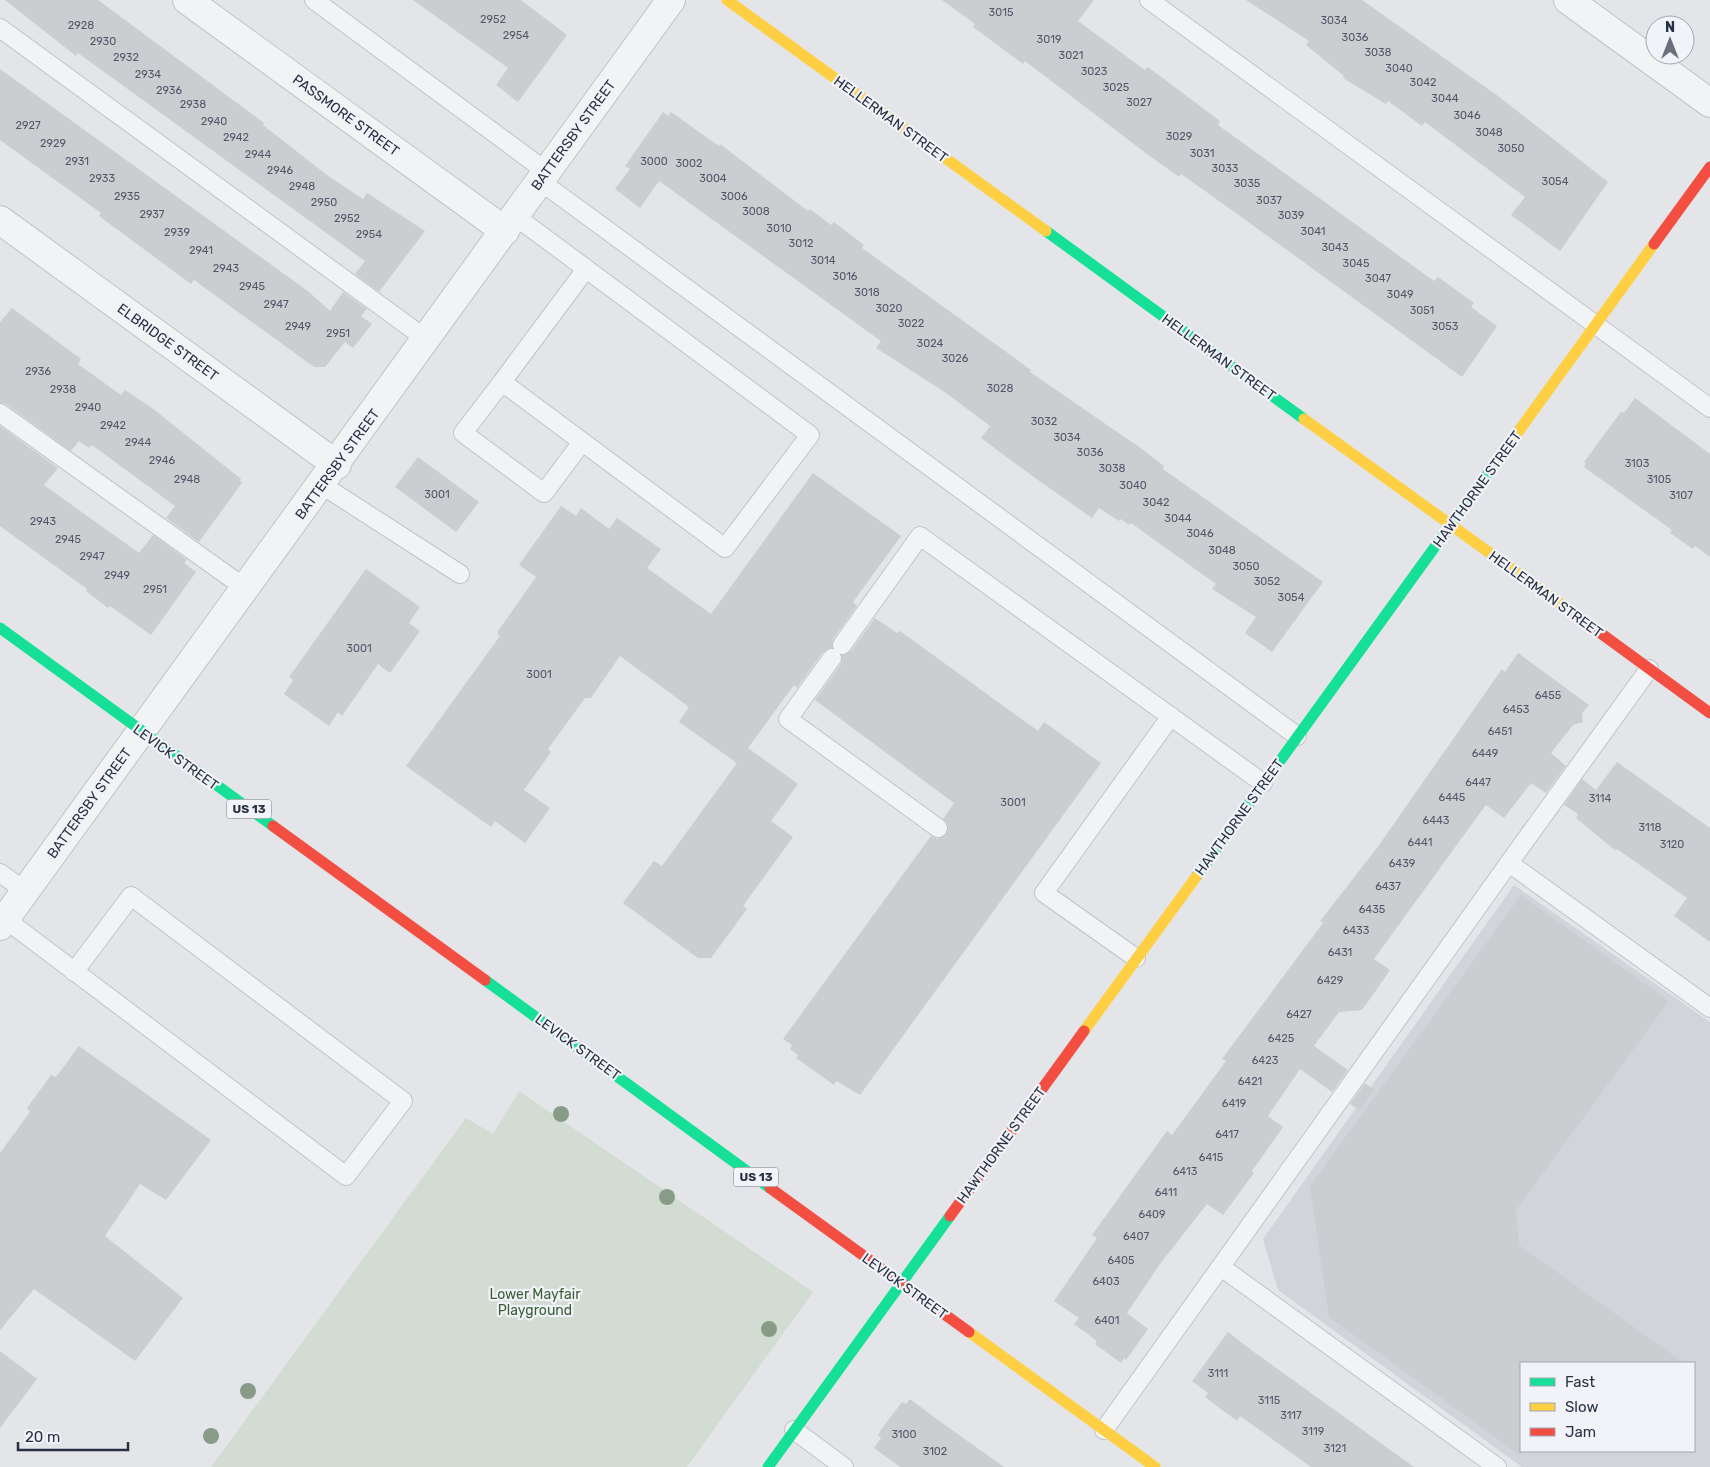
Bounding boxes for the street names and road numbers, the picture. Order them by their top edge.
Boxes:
street label: PASSMORE STREET [289,71,402,160]
street label: HELLERMAN STREET [830,72,951,166]
street label: BATTERSBY STREET [528,77,619,194]
street label: ELBRIDGE STREET [114,300,222,385]
street label: HELLERMAN STREET [1158,310,1279,404]
street label: BATTERSBY STREET [292,406,383,523]
street label: HAWTHORNE STREET [1430,428,1525,551]
street label: HELLERMAN STREET [1485,547,1606,641]
street label: LEVICK STREET [130,721,222,794]
street label: BATTERSBY STREET [44,745,135,862]
street label: HAWTHORNE STREET [1192,756,1287,879]
road number: US 13 [226,800,272,819]
street label: LEVICK STREET [532,1011,624,1084]
street label: HAWTHORNE STREET [954,1084,1049,1207]
road number: US 13 [734,1168,778,1186]
street label: LEVICK STREET [859,1250,951,1323]

